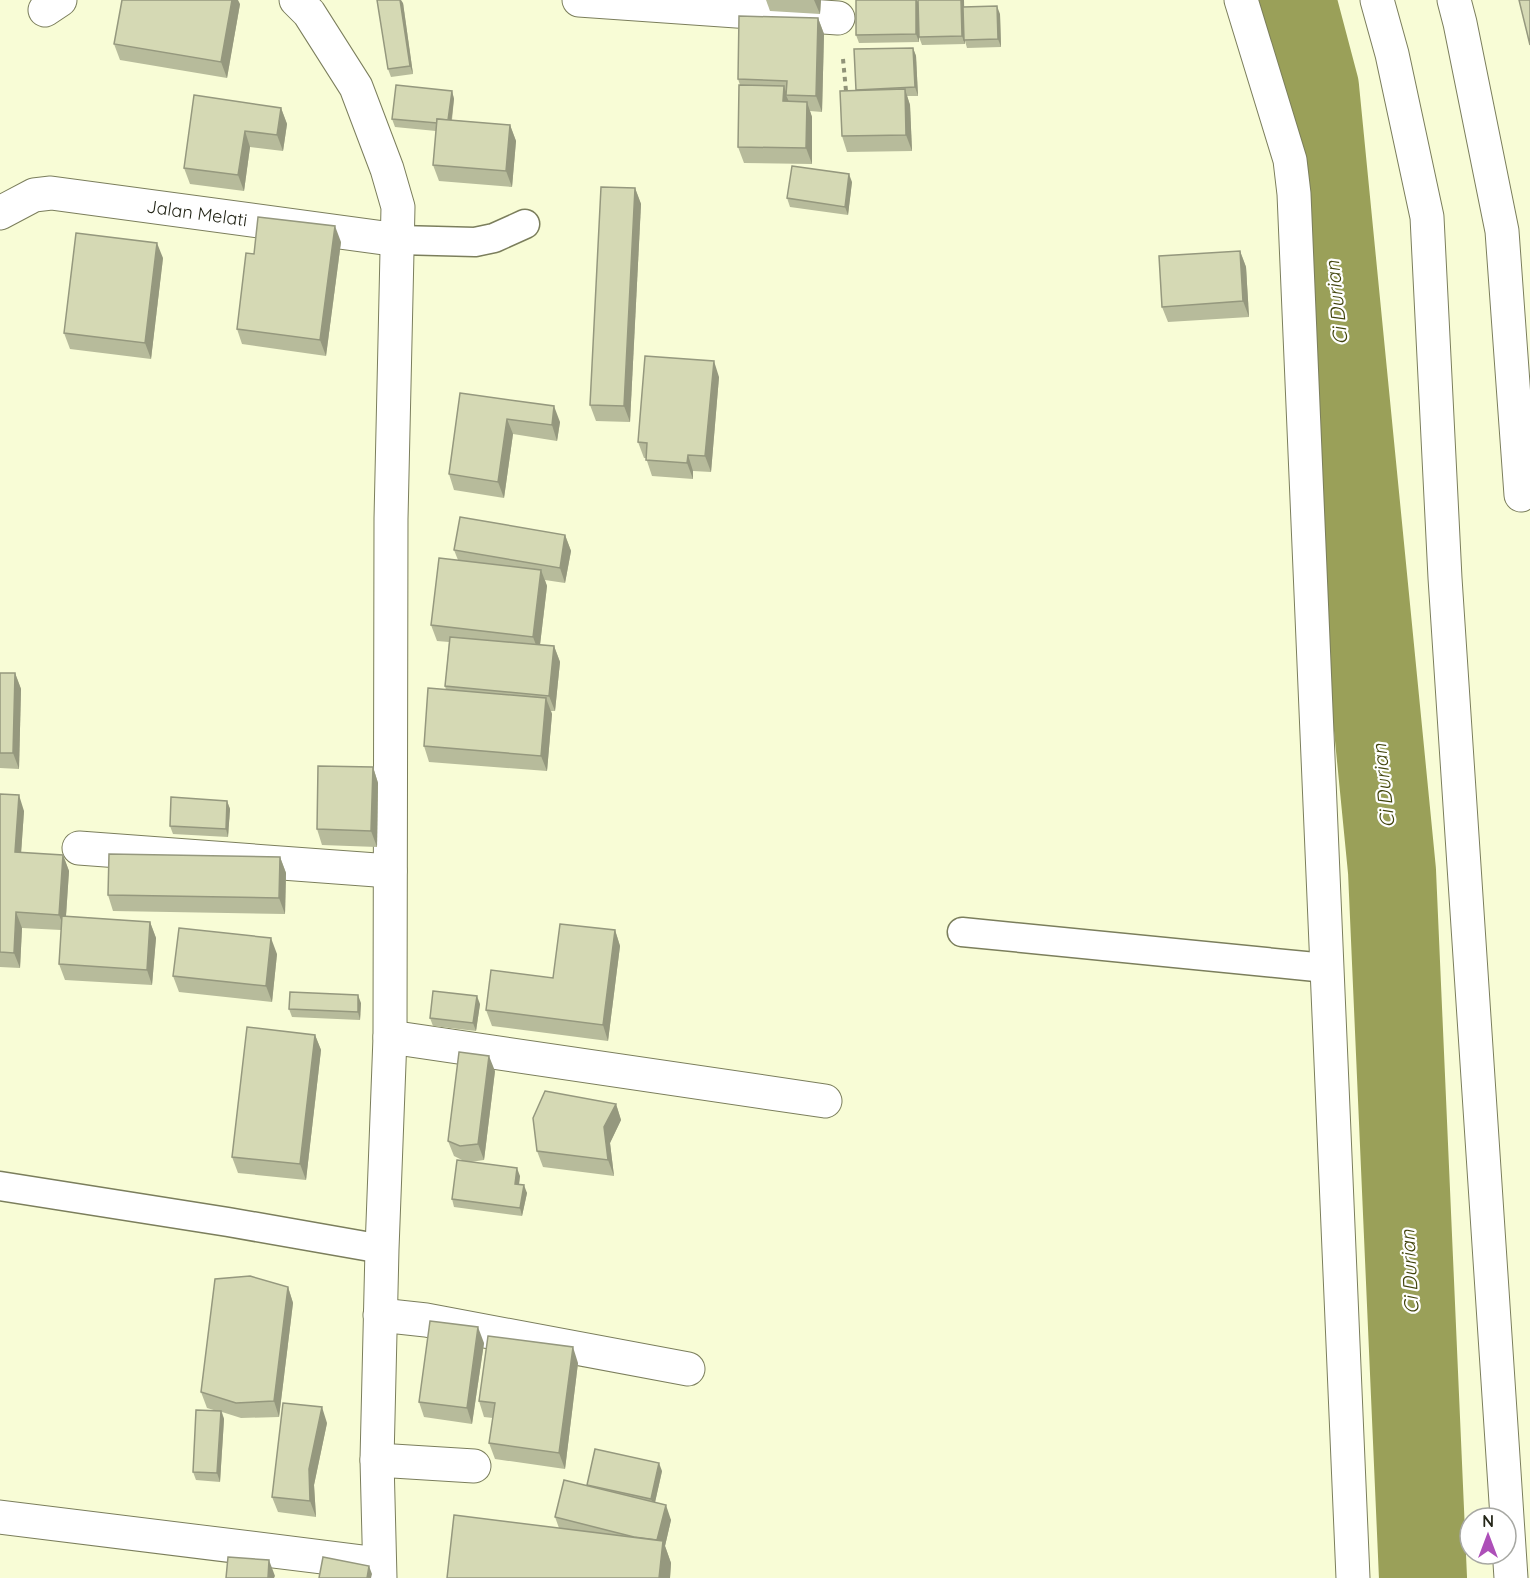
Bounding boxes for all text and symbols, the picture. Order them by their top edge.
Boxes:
street label: Jalan Melati [145,195,249,231]
water label: Ci Durian [1319,259,1353,346]
water label: Ci Durian [1366,742,1400,829]
water label: Ci Durian [1394,1229,1424,1315]
north arrow [1458,1506,1518,1566]
text: N [1482,1511,1494,1531]

